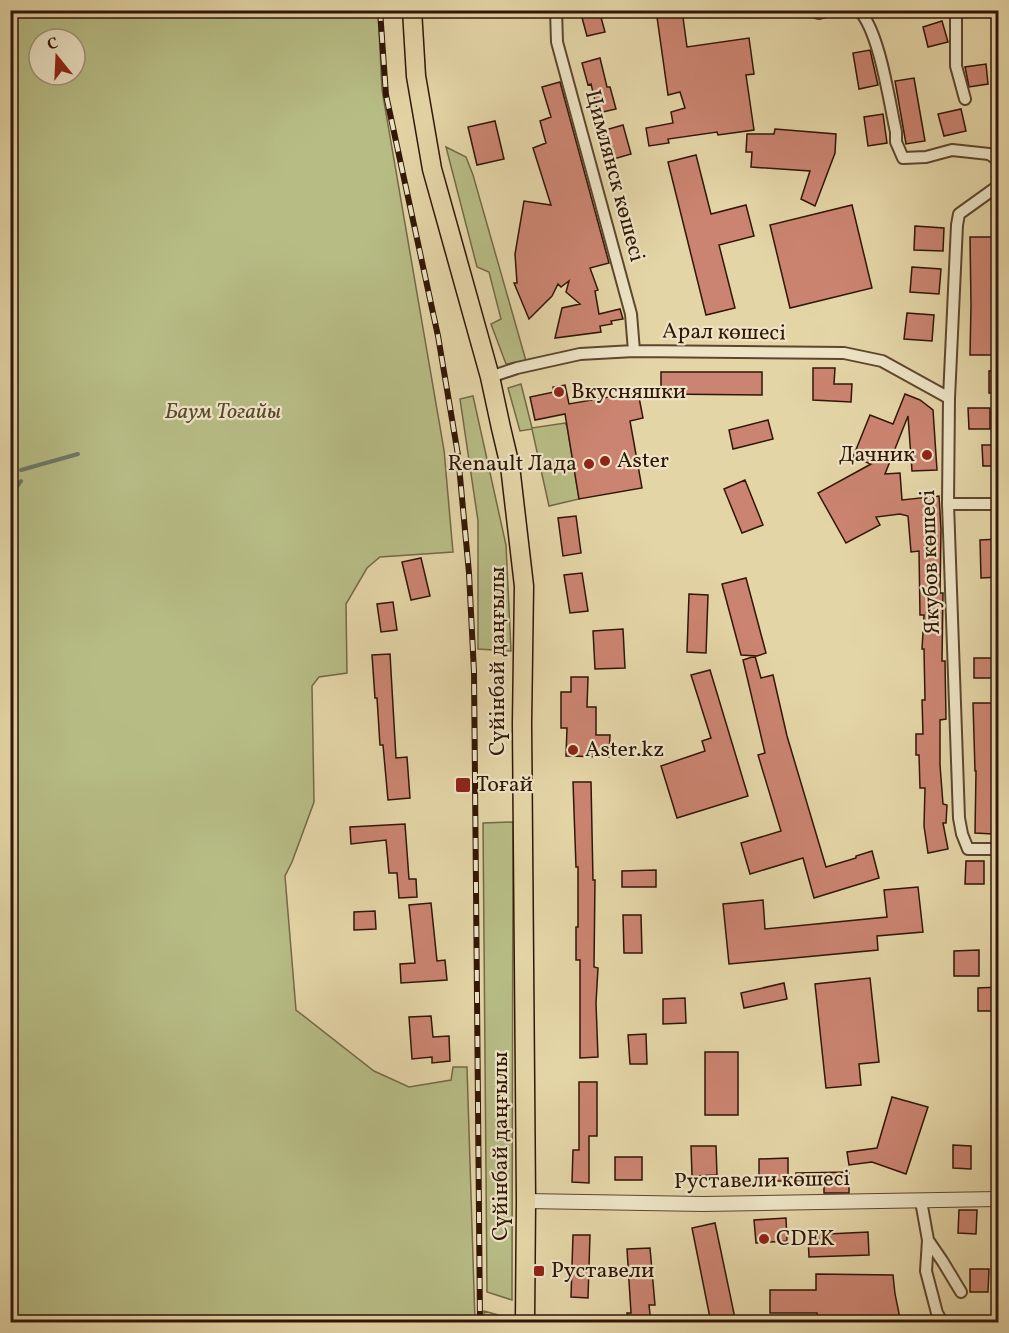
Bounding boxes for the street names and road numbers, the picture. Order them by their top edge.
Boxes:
street label: Цимлянск көшесі [576,87,652,265]
street label: Арал көшесі [662,316,786,350]
street label: Якубов көшесі [913,489,949,635]
street label: Сүйінбай даңғылы [483,566,514,756]
street label: Сүйінбай даңғылы [486,1051,517,1241]
street label: Руставели көшесі [674,1164,850,1198]

